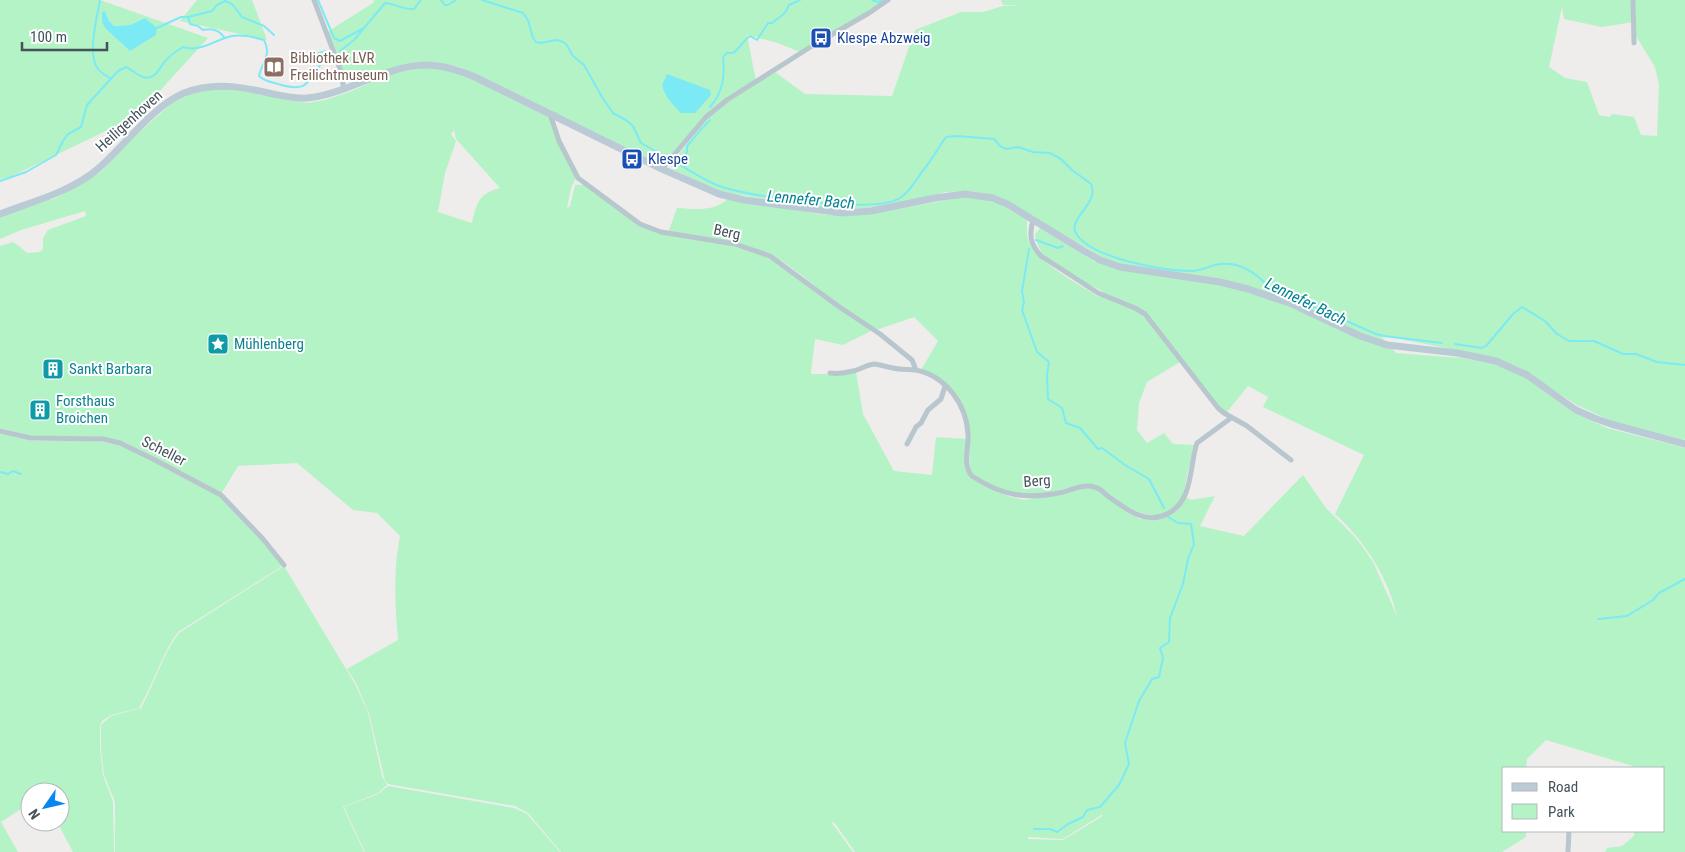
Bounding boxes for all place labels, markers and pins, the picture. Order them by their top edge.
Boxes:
bus stop icon: Klespe Abzweig [809,26,833,50]
place label: Klespe Abzweig [837,29,931,47]
place label: Bibliothek LVR Freilichtmuseum [290,49,388,84]
library icon: Bibliothek LVR Freilichtmuseum [262,55,286,79]
bus stop icon: Klespe [620,147,644,171]
place label: Klespe [648,150,688,168]
place icon: Mühlenberg [206,332,230,356]
place label: Mühlenberg [234,335,304,353]
building icon: Sankt Barbara [41,357,65,381]
place label: Sankt Barbara [69,360,152,378]
place label: Forsthaus Broichen [56,392,115,427]
building icon: Forsthaus Broichen [28,398,52,422]

